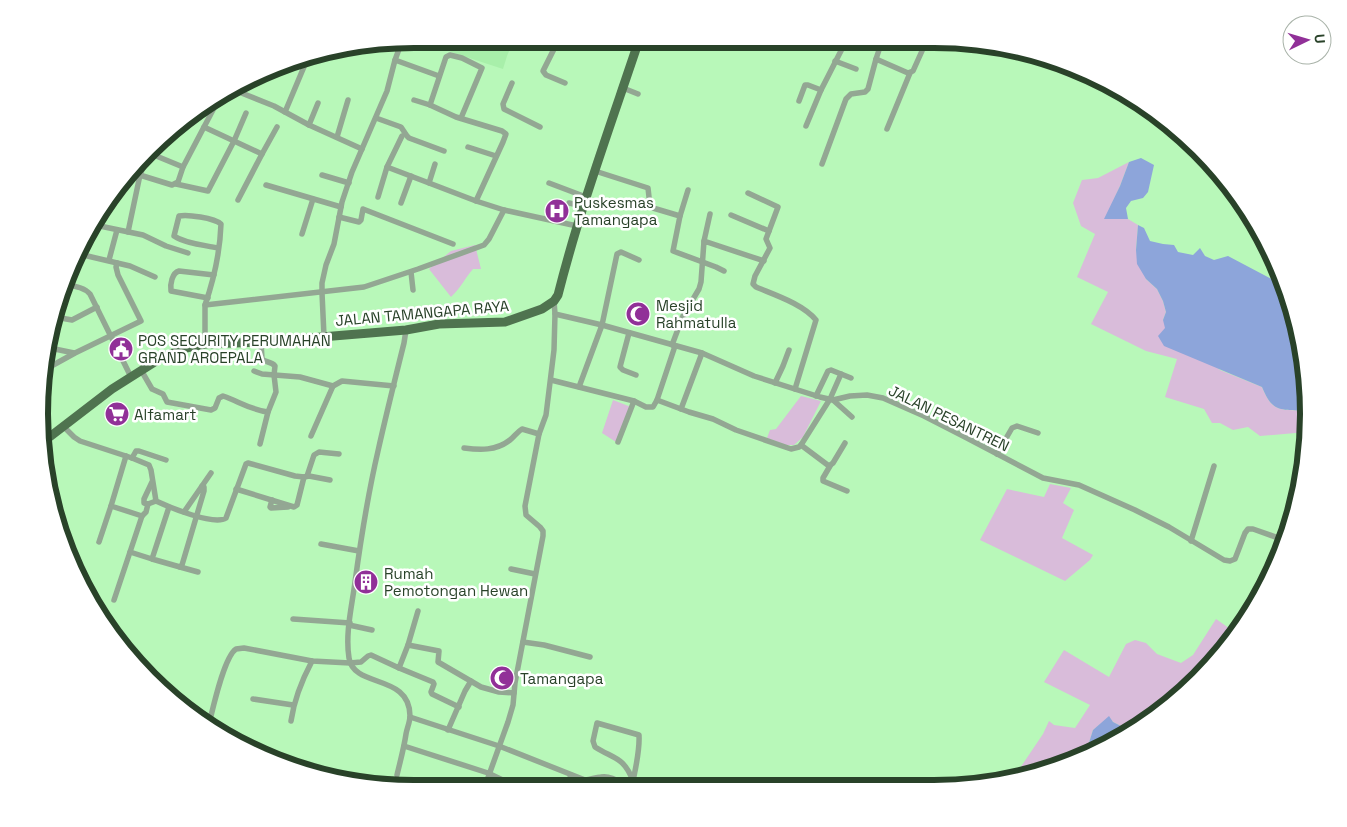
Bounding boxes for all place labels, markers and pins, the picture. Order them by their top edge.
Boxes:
place label: Puskesmas Tamangapa [574,193,658,229]
hospital icon: Puskesmas Tamangapa [544,198,570,224]
place label: Mesjid Rahmatulla [656,296,737,332]
mosque icon: Mesjid Rahmatulla [625,301,651,327]
place label: POS SECURITY PERUMAHAN GRAND AROEPALA [138,331,331,367]
public building icon: POS SECURITY PERUMAHAN GRAND AROEPALA [108,336,134,362]
supermarket icon: Alfamart [104,401,130,427]
place label: Alfamart [134,405,196,424]
place label: Rumah Pemotongan Hewan [384,564,528,600]
building icon: Rumah Pemotongan Hewan [353,569,379,595]
mosque icon: Tamangapa [489,665,515,691]
place label: Tamangapa [520,669,604,688]

